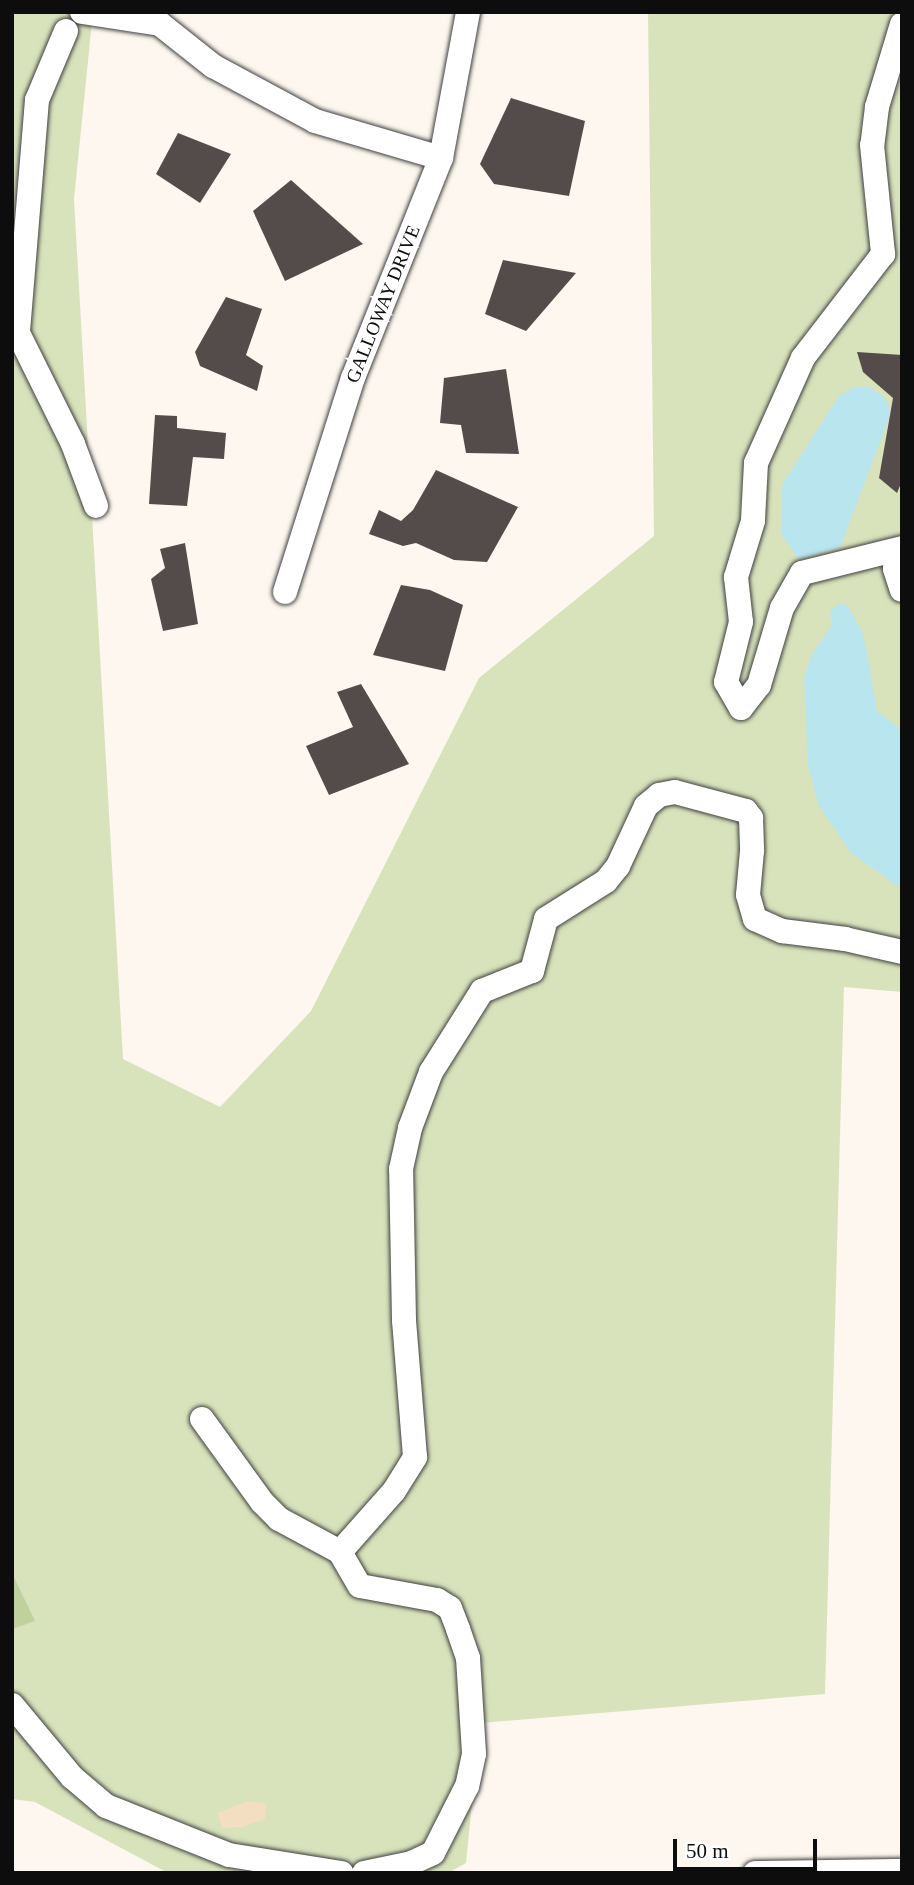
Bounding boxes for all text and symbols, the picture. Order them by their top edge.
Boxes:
street label: GALLOWAY DRIVE [341,222,425,386]
scale bar [676,1826,820,1870]
text: 50 m [686,1839,729,1863]

